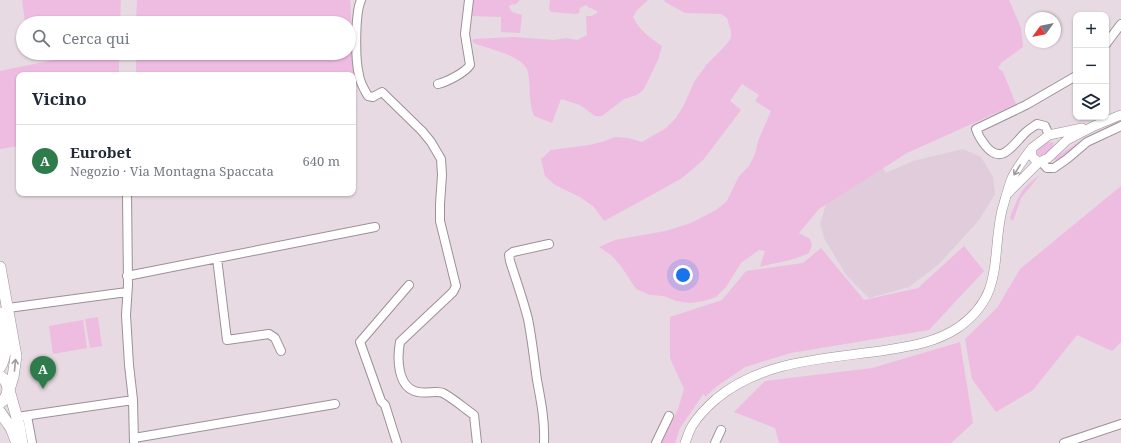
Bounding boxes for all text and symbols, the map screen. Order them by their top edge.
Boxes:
north arrow [1025,12,1061,48]
map controls [1073,12,1109,120]
button: + [1073,12,1109,48]
search box [16,16,356,60]
icon: search [30,27,52,49]
text: Cerca qui [62,28,130,48]
button: − [1073,48,1109,84]
button: layers [1073,84,1109,120]
text: Vicino [32,87,87,110]
text: Eurobet [70,142,131,162]
text: A [40,152,50,170]
text: 640 m [303,152,340,170]
text: Negozio · Via Montagna Spaccata [70,162,274,180]
one-way arrow [1013,164,1021,175]
your location [673,265,693,285]
pin: A [30,356,56,389]
one-way arrow [11,359,18,372]

